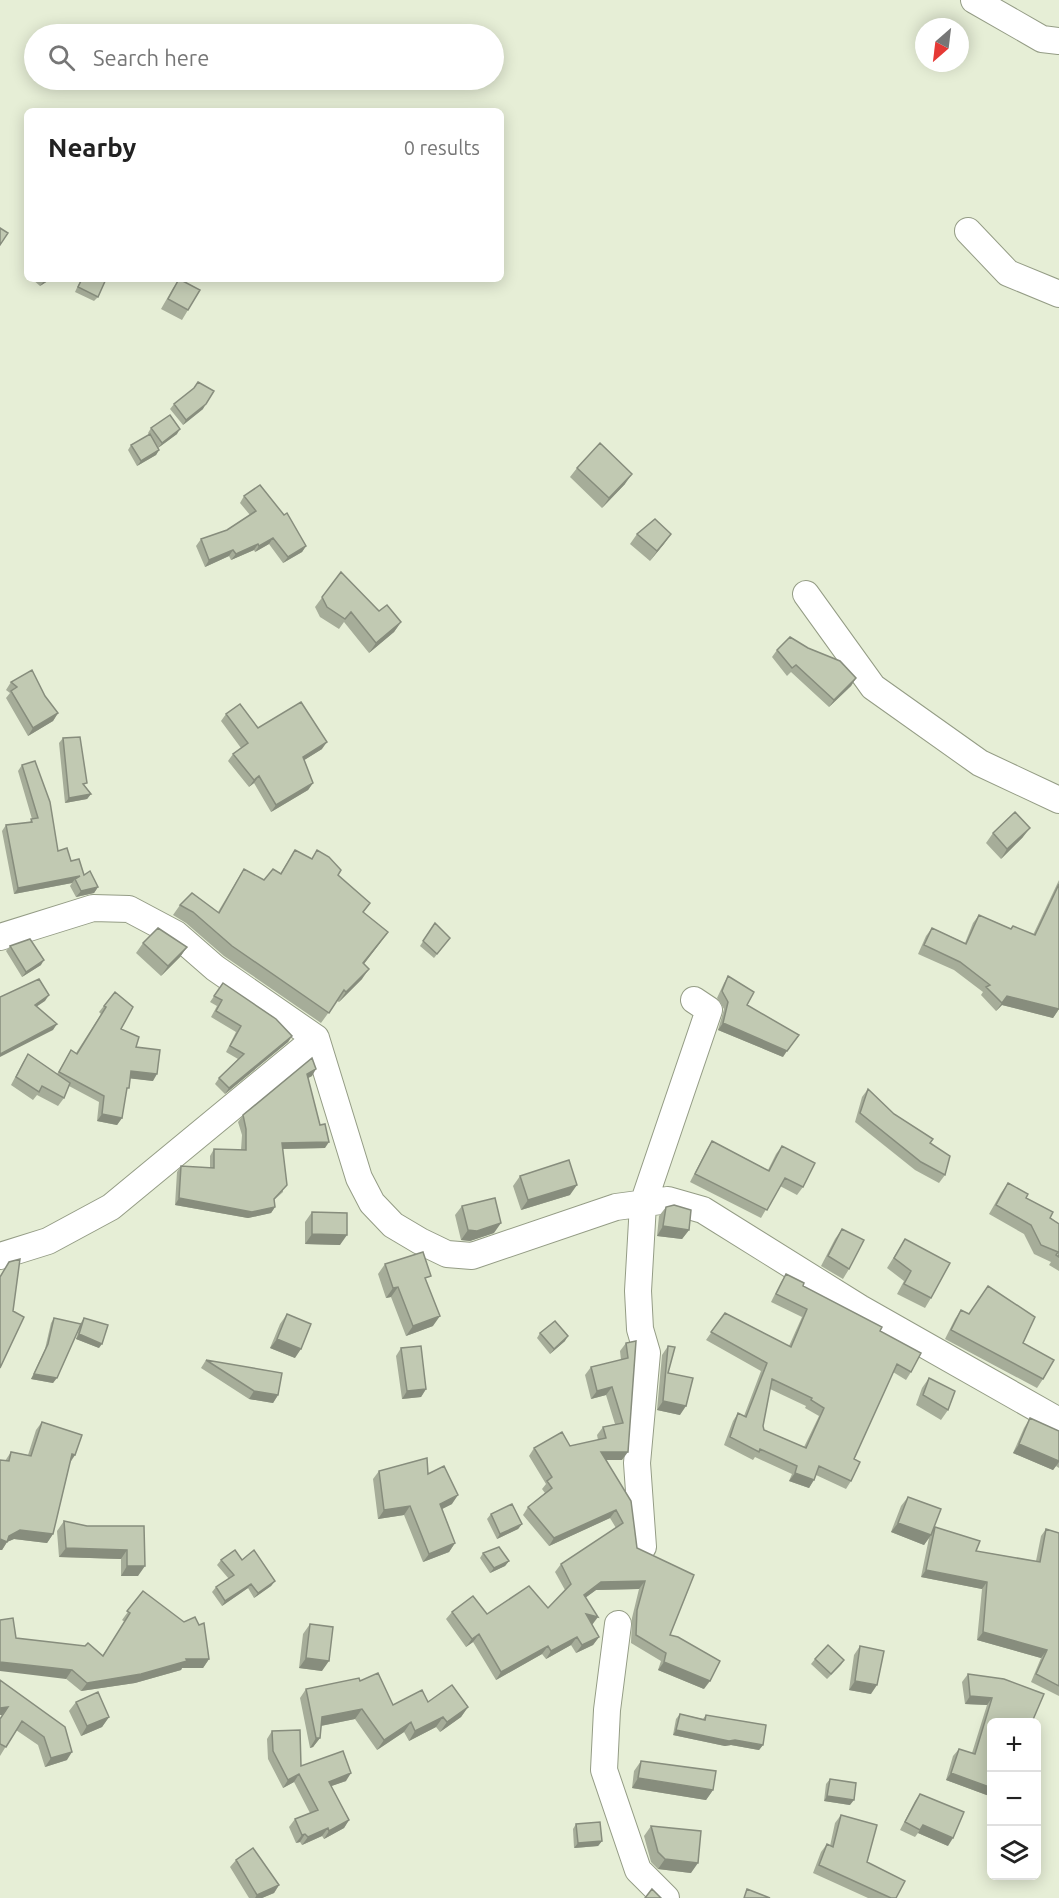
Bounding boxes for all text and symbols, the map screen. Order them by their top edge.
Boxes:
north arrow [915,18,969,72]
search box [24,24,504,90]
icon: search [45,41,78,74]
text: Search here [93,45,209,70]
text: Nearby [48,133,136,162]
text: 0 results [404,136,480,159]
map controls [987,1718,1041,1880]
button: + [987,1718,1041,1772]
button: − [987,1772,1041,1826]
button: layers [987,1826,1041,1880]

